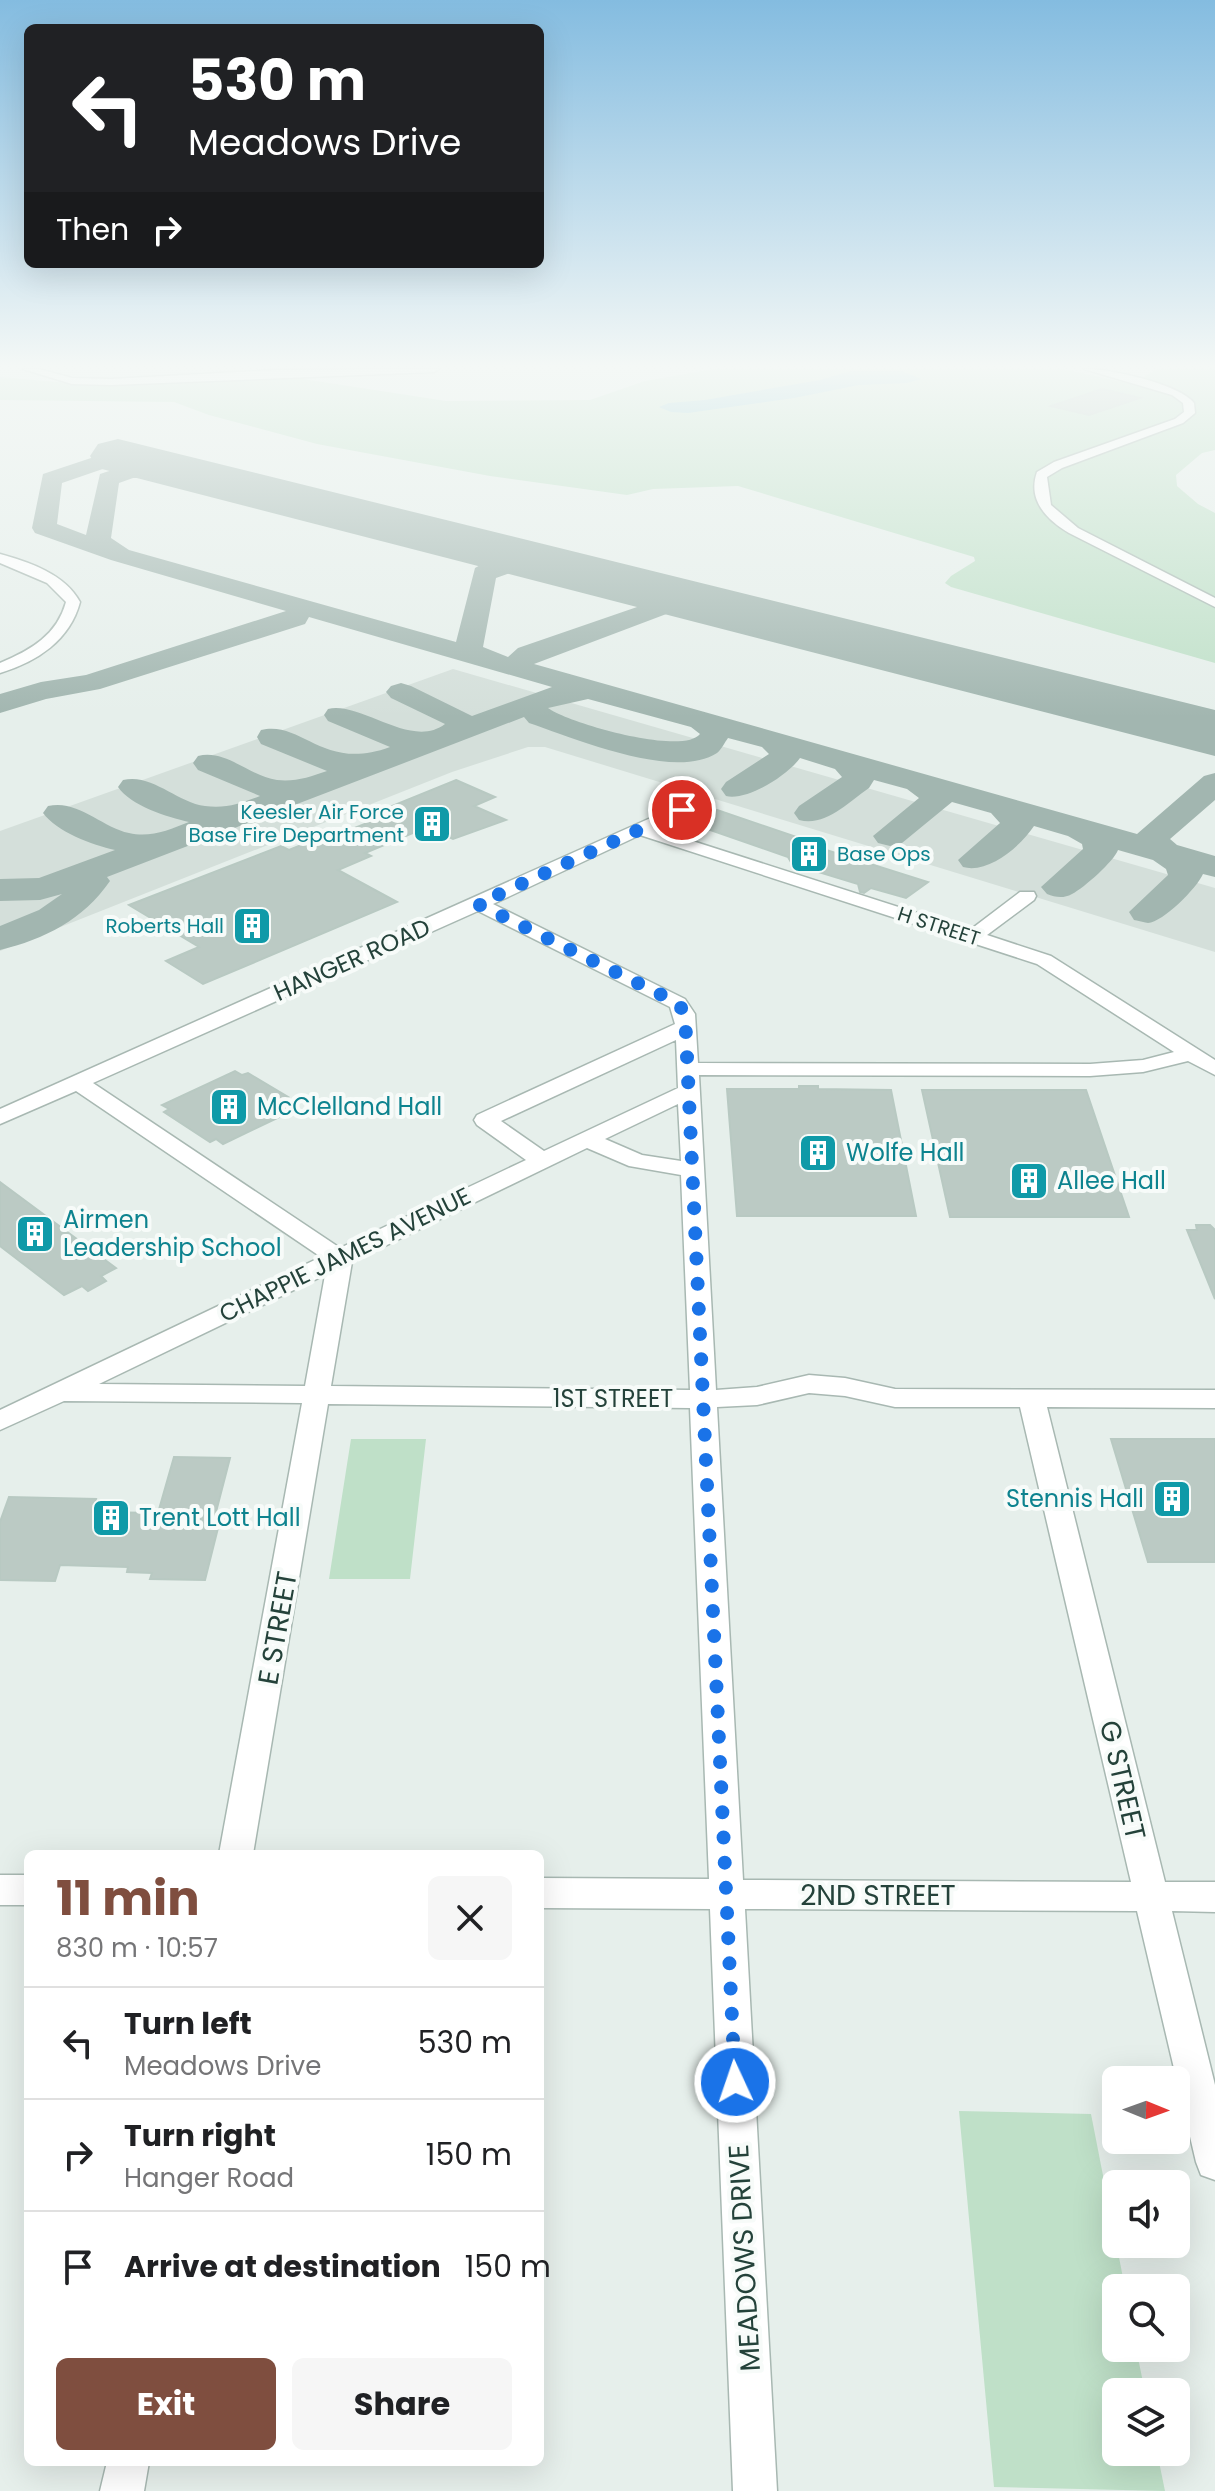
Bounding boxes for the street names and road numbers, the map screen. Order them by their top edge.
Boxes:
street label: H STREET [894,900,984,953]
street label: HANGER ROAD [268,910,435,1009]
street label: CHAPPIE JAMES AVENUE [213,1179,476,1330]
street label: 1ST STREET [553,1382,673,1415]
street label: E STREET [248,1568,307,1688]
street label: G STREET [1090,1716,1155,1844]
street label: 2ND STREET [800,1876,956,1915]
street label: MEADOWS DRIVE [719,2143,770,2373]

